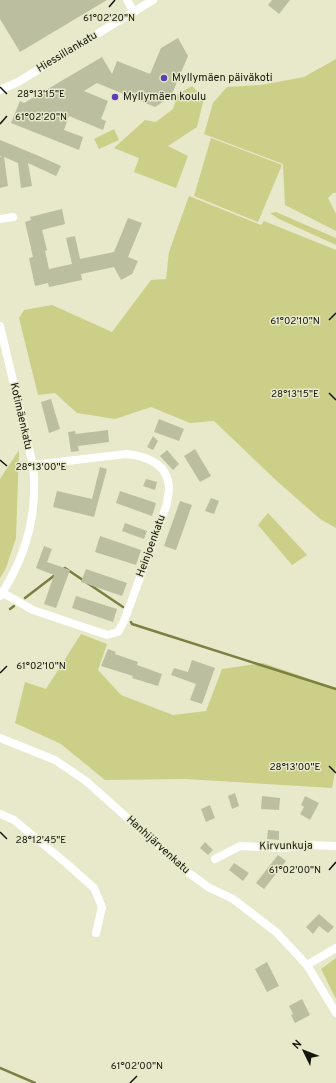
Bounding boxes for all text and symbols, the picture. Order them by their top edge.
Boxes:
text: 61°02'20"N [83,12,135,25]
street label: Hiessillankatu [34,28,100,76]
place label: Myllymäen päiväkoti [172,71,273,85]
marker: Myllymäen päiväkoti [159,73,169,83]
text: 28°13'15"E [17,88,65,101]
place label: Myllymäen koulu [123,90,206,104]
marker: Myllymäen koulu [110,92,120,102]
text: 61°02'20"N [15,111,67,124]
text: 61°02'10"N [270,315,320,328]
street label: Kotimäenkatu [6,381,36,451]
text: 28°13'15"E [271,388,319,401]
text: 28°13'00"E [16,461,67,474]
street label: Heinjoenkatu [133,513,169,579]
text: 61°02'10"N [16,660,66,673]
text: 28°13'00"E [270,761,321,774]
street label: Hanhijärvenkatu [123,813,193,877]
text: 28°12'45"E [16,834,66,847]
street label: Kirvunkuja [259,839,313,853]
text: 61°02'00"N [269,864,321,877]
north arrow [284,1031,324,1071]
text: N [290,1037,305,1053]
text: 61°02'00"N [111,1060,163,1073]

